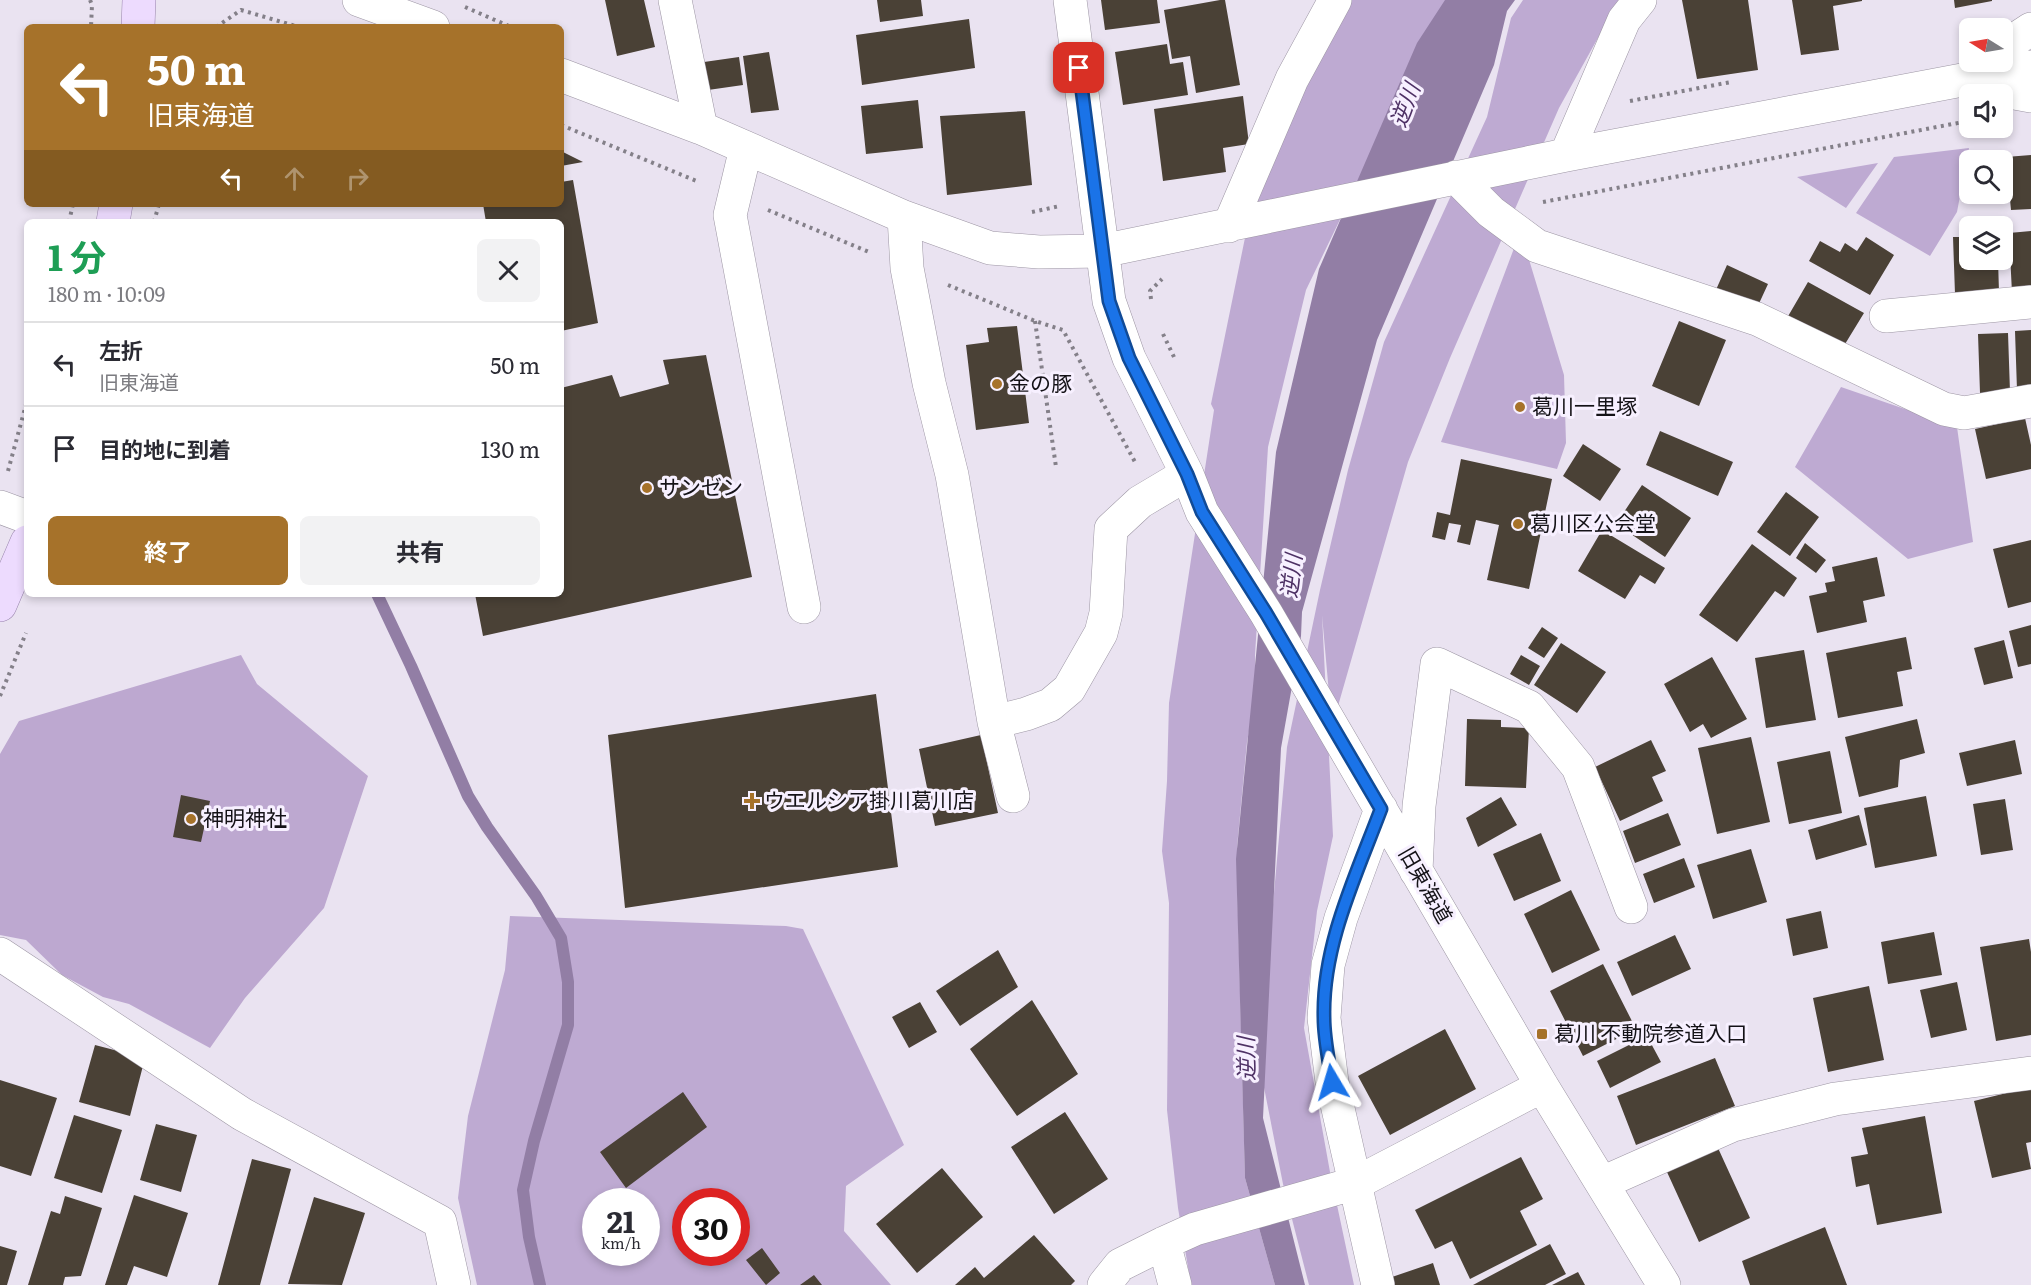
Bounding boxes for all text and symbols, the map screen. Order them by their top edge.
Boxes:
north arrow [1959,18,2013,72]
map controls [1959,18,2013,270]
text: 50 m [147,36,246,98]
pin [1053,42,1104,93]
icon: left [48,48,126,126]
icon: arrive [1062,51,1095,84]
water label: 逆川 [1380,76,1428,131]
button: sound [1959,84,2013,138]
text: 旧東海道 [147,93,255,133]
button: search [1959,150,2013,204]
icon: left [215,162,248,195]
icon: ahead [278,162,311,195]
icon: right [341,162,374,195]
button: layers [1959,216,2013,270]
text: 1 分 [48,229,106,282]
button: close [477,239,540,302]
text: 180 m · 10:09 [48,278,165,308]
text: 左折 [99,333,143,366]
icon: left [48,348,81,381]
text: 50 m [490,348,540,381]
text: 旧東海道 [99,366,179,396]
place label: 金の豚 [1009,366,1072,397]
marker: 金の豚 [990,377,1004,391]
place label: 葛川一里塚 [1532,389,1637,420]
marker: 葛川一里塚 [1513,400,1527,414]
icon: arrive [48,432,81,465]
text: 目的地に到着 [99,432,231,465]
text: 130 m [481,432,540,465]
place label: サンゼン [659,470,743,501]
marker: サンゼン [640,481,654,495]
place label: 葛川区公会堂 [1530,506,1656,537]
button: 終了 [48,516,288,585]
button: 共有 [300,516,540,585]
marker: 葛川区公会堂 [1511,517,1525,531]
water label: 逆川 [1270,550,1309,600]
place label: ウエルシア掛川葛川店 [764,783,974,814]
marker: ウエルシア掛川葛川店 [745,794,759,808]
place label: 神明神社 [203,801,287,832]
marker: 神明神社 [184,812,198,826]
street label: 旧東海道 [1393,840,1462,928]
place label: 葛川 不動院参道入口 [1554,1016,1747,1047]
marker: 葛川 不動院参道入口 [1535,1027,1549,1041]
water label: 逆川 [1228,1035,1261,1081]
position arrow [1300,1050,1364,1114]
speed limit sign: 30 [672,1188,750,1266]
text: 21 [607,1198,635,1242]
text: km/h [601,1231,641,1254]

